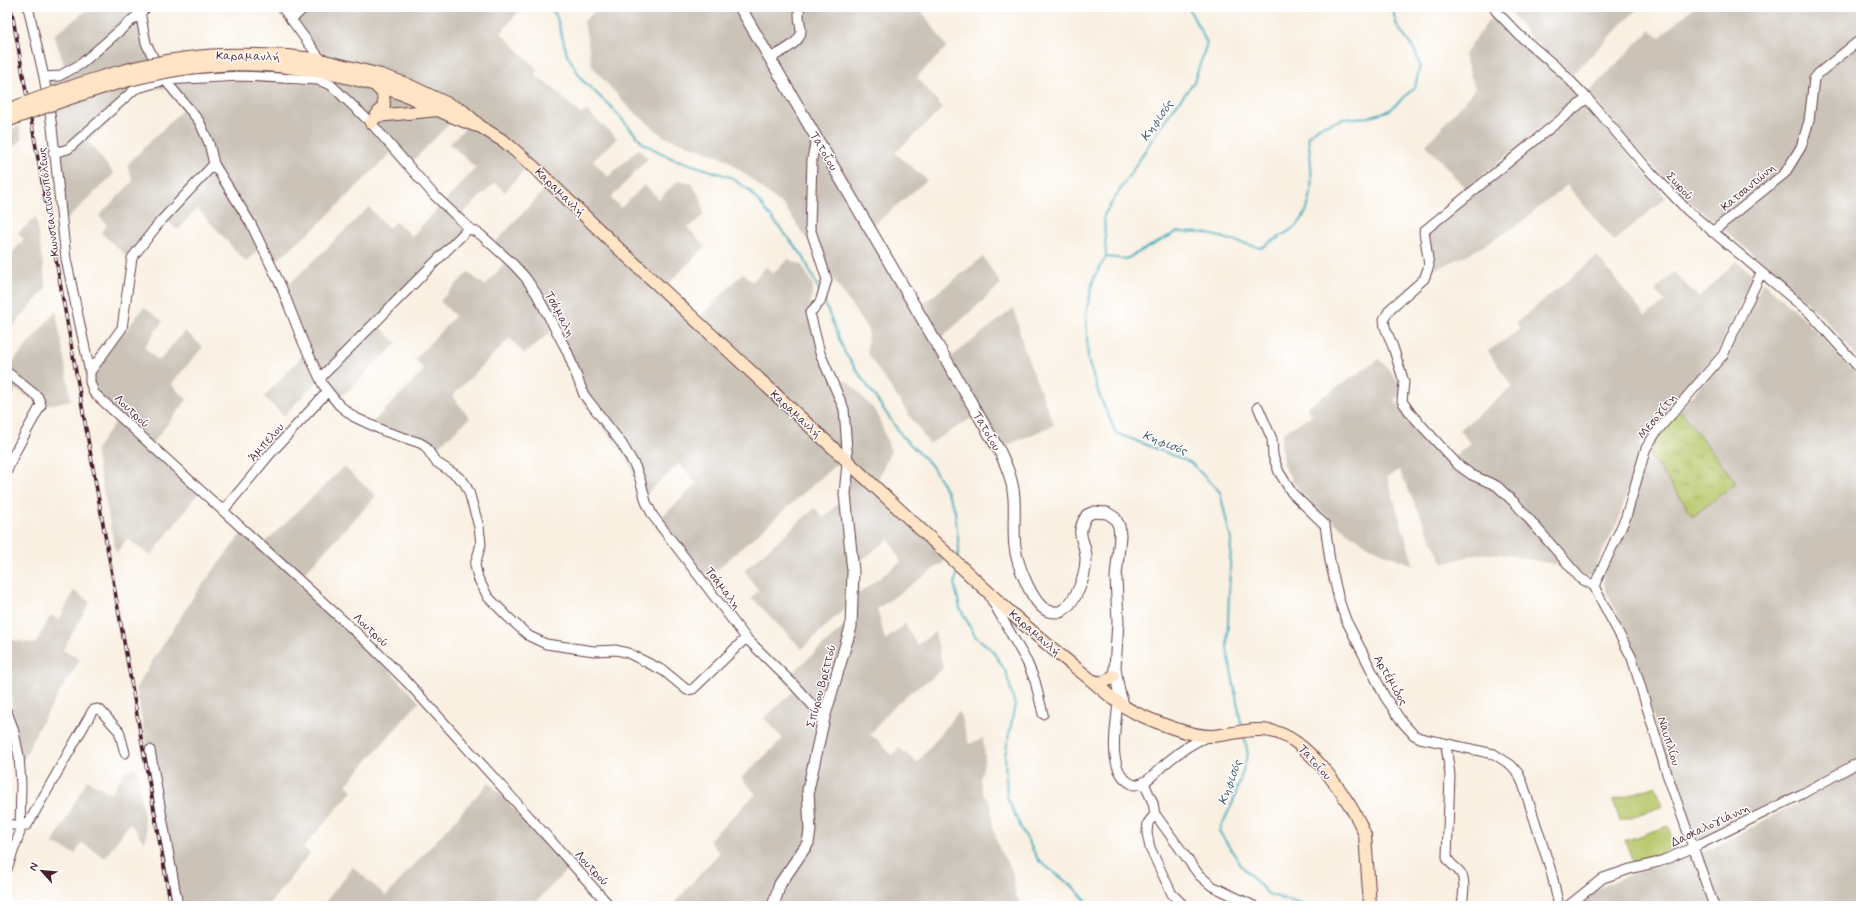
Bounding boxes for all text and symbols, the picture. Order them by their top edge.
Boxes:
street label: Καραμανλή [216,48,280,66]
water label: Κηφισός [1137,96,1178,145]
street label: Τατοΐου [805,128,842,175]
street label: Κωνσταντινουπόλεως [34,146,64,257]
street label: Κατσαντώνη [1718,160,1779,215]
street label: Καραμανλή [531,165,588,221]
street label: Σωρού [1662,169,1696,204]
street label: Τσάμαλη [540,289,578,340]
street label: Καραμανλή [766,387,824,443]
street label: Μεσογίτη [1634,390,1681,443]
street label: Λουτρού [110,391,153,432]
street label: Τατοΐου [968,408,1005,455]
street label: Άμπελου [245,419,288,465]
water label: Κηφισός [1140,427,1191,460]
street label: Τσάμαλη [701,564,744,614]
street label: Καραμανλή [1005,607,1064,661]
street label: Λουτρού [349,610,392,651]
street label: Σπύρου Βρεττού [803,643,841,730]
street label: Αρτέμιδος [1369,652,1412,709]
street label: Ναυπλίου [1653,715,1683,768]
street label: Τατοΐου [1294,741,1336,784]
water label: Κηφισός [1214,756,1247,807]
street label: Δασκαλογιάννη [1668,801,1753,851]
street label: Λουτρού [571,847,612,890]
north arrow [22,851,62,891]
text: N [26,860,42,873]

